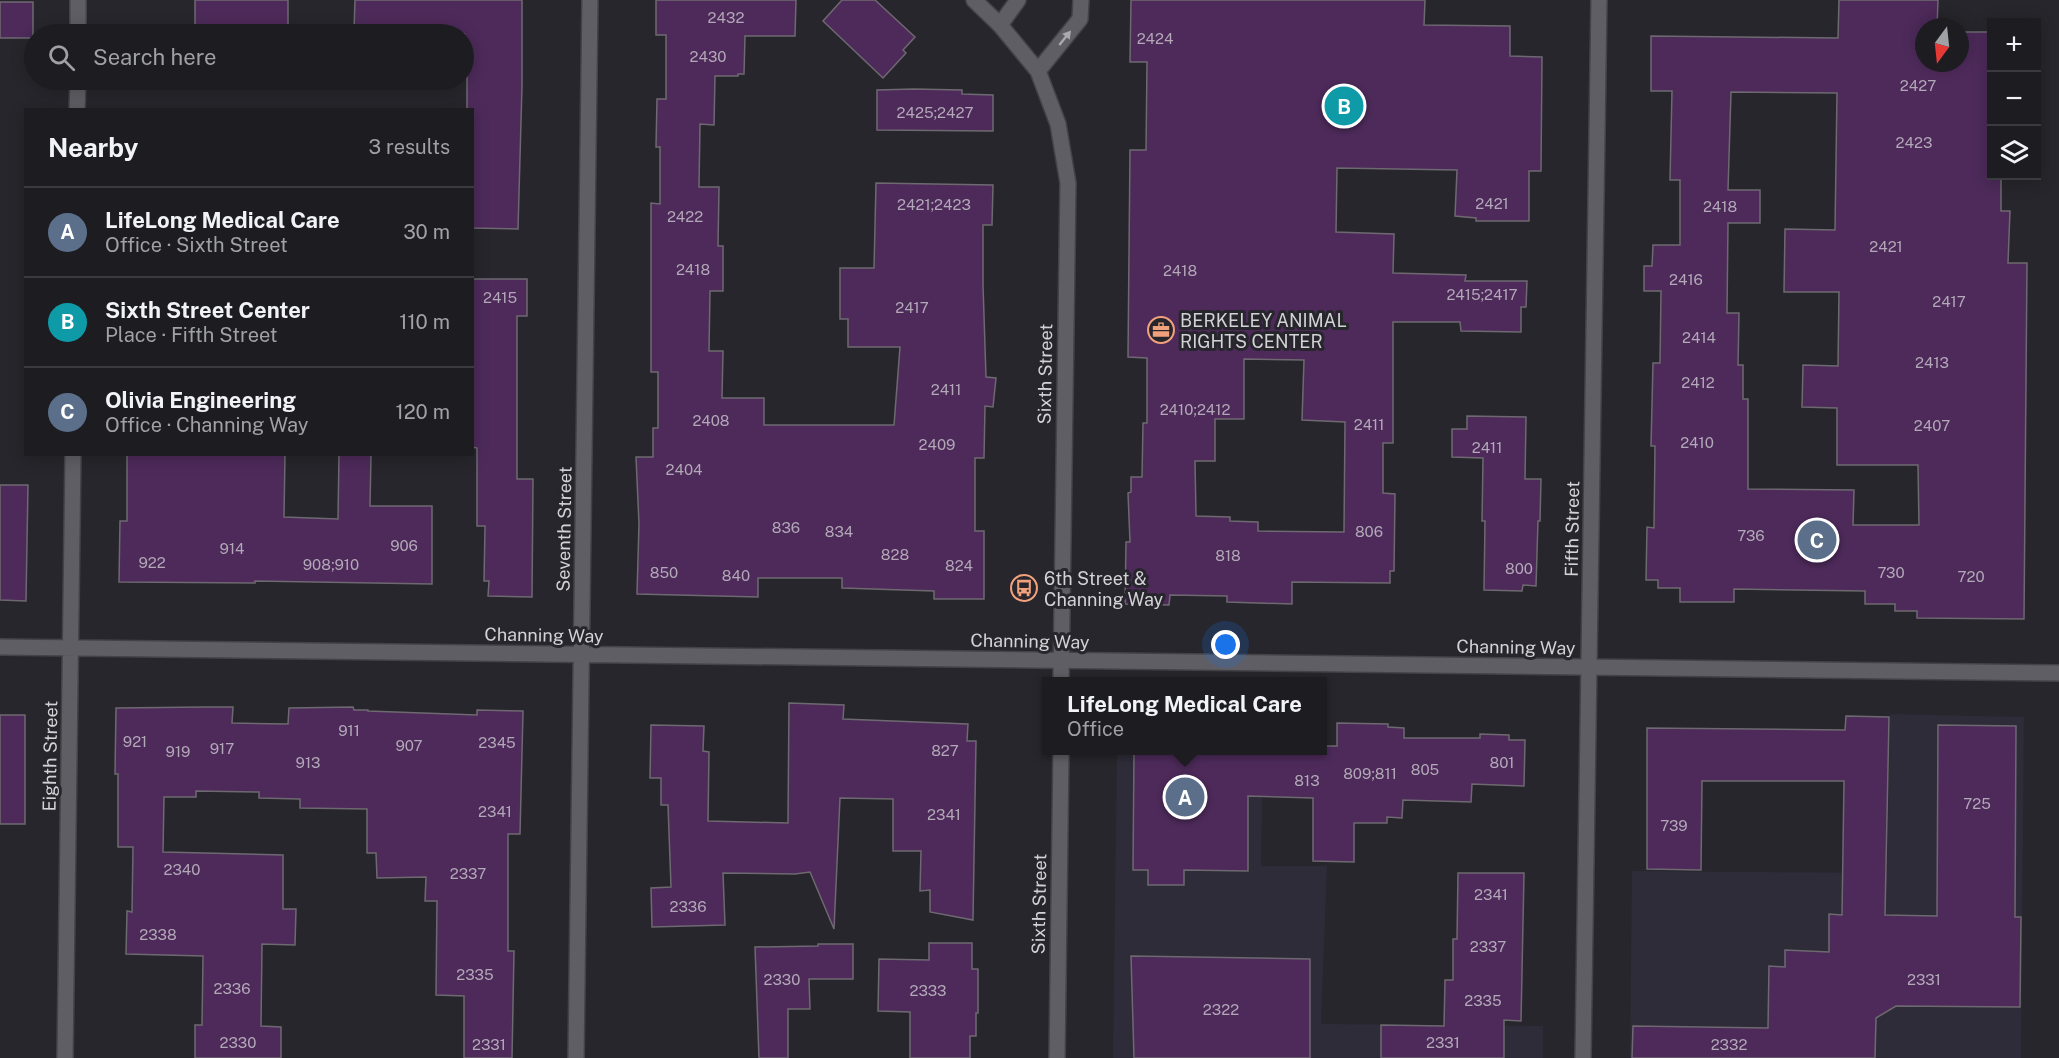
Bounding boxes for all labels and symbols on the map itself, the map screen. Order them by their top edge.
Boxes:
house number: 2432 [708,9,744,26]
north arrow [1915,18,1969,72]
one-way arrow [1058,30,1071,45]
house number: 2424 [1137,30,1173,47]
house number: 2430 [690,48,726,65]
house number: 2427 [1900,77,1936,94]
pin: B [1324,84,1364,128]
house number: 2425;2427 [897,104,973,121]
house number: 2423 [1896,134,1932,151]
house number: 2421 [1475,195,1509,212]
house number: 2421;2423 [897,196,971,213]
house number: 2418 [1703,198,1737,215]
house number: 2422 [667,208,703,225]
house number: 2421 [1869,238,1903,255]
house number: 2418 [676,261,710,278]
house number: 2418 [1163,262,1197,279]
house number: 2416 [1669,271,1703,288]
house number: 2415;2417 [1446,286,1518,303]
house number: 2415 [483,289,517,306]
house number: 2417 [1932,293,1966,310]
house number: 2417 [895,299,929,316]
place label: BERKELEY ANIMAL RIGHTS CENTER [1180,310,1347,352]
office icon: BERKELEY ANIMAL RIGHTS CENTER [1146,315,1176,345]
street label: Sixth Street [1034,324,1056,424]
house number: 2414 [1682,329,1716,346]
house number: 2413 [1915,354,1949,371]
house number: 2412 [1681,374,1715,391]
house number: 2411 [931,381,961,398]
house number: 2410;2412 [1160,401,1230,418]
house number: 2408 [692,412,730,429]
house number: 2411 [1354,416,1384,433]
house number: 2407 [1914,417,1950,434]
house number: 2410 [1680,434,1714,451]
house number: 2409 [919,436,955,453]
house number: 2411 [1472,439,1502,456]
house number: 2404 [666,461,702,478]
street label: Seventh Street [552,466,576,592]
street label: Fifth Street [1561,481,1583,577]
pin: C [1798,518,1836,562]
house number: 836 [772,519,800,536]
house number: 834 [825,523,853,540]
house number: 806 [1355,523,1383,540]
house number: 736 [1737,527,1765,544]
house number: 906 [390,537,418,554]
house number: 914 [220,540,244,557]
house number: 828 [881,546,909,563]
house number: 818 [1215,547,1241,564]
house number: 922 [138,554,166,571]
house number: 908;910 [303,556,359,573]
house number: 824 [945,557,973,574]
house number: 800 [1505,560,1533,577]
house number: 850 [650,564,678,581]
house number: 730 [1877,564,1905,581]
house number: 840 [722,567,750,584]
place label: 6th Street & Channing Way [1044,568,1164,610]
house number: 720 [1957,568,1985,585]
bus stop icon: 6th Street & Channing Way [1009,573,1039,603]
street label: Channing Way [484,623,604,647]
street label: Channing Way [970,629,1090,653]
your location [1211,630,1240,659]
street label: Channing Way [1456,635,1576,659]
street label: Eighth Street [39,700,61,812]
house number: 911 [338,722,360,739]
house number: 921 [123,733,147,750]
house number: 2345 [478,734,516,751]
house number: 907 [395,737,423,754]
house number: 917 [210,740,234,757]
house number: 827 [931,742,959,759]
house number: 919 [166,743,190,760]
house number: 913 [296,754,320,771]
house number: 801 [1490,754,1514,771]
house number: 805 [1411,761,1439,778]
house number: 809;811 [1343,765,1397,782]
house number: 813 [1294,772,1320,789]
pin: A [1166,774,1204,820]
house number: 725 [1963,795,1991,812]
house number: 2341 [478,803,512,820]
house number: 2341 [927,806,961,823]
house number: 739 [1660,817,1688,834]
street label: Sixth Street [1028,854,1050,954]
house number: 2340 [164,861,200,878]
house number: 2337 [450,865,486,882]
house number: 2341 [1474,886,1508,903]
house number: 2336 [670,898,706,915]
house number: 2338 [139,926,177,943]
house number: 2337 [1470,938,1506,955]
house number: 2335 [456,966,494,983]
house number: 2330 [764,971,800,988]
house number: 2331 [1907,971,1941,988]
house number: 2336 [214,980,250,997]
house number: 2333 [909,982,947,999]
house number: 2335 [1464,992,1502,1009]
house number: 2322 [1203,1001,1239,1018]
house number: 2330 [220,1034,256,1051]
house number: 2331 [1426,1034,1460,1051]
house number: 2331 [472,1036,506,1053]
house number: 2332 [1711,1036,1747,1053]

